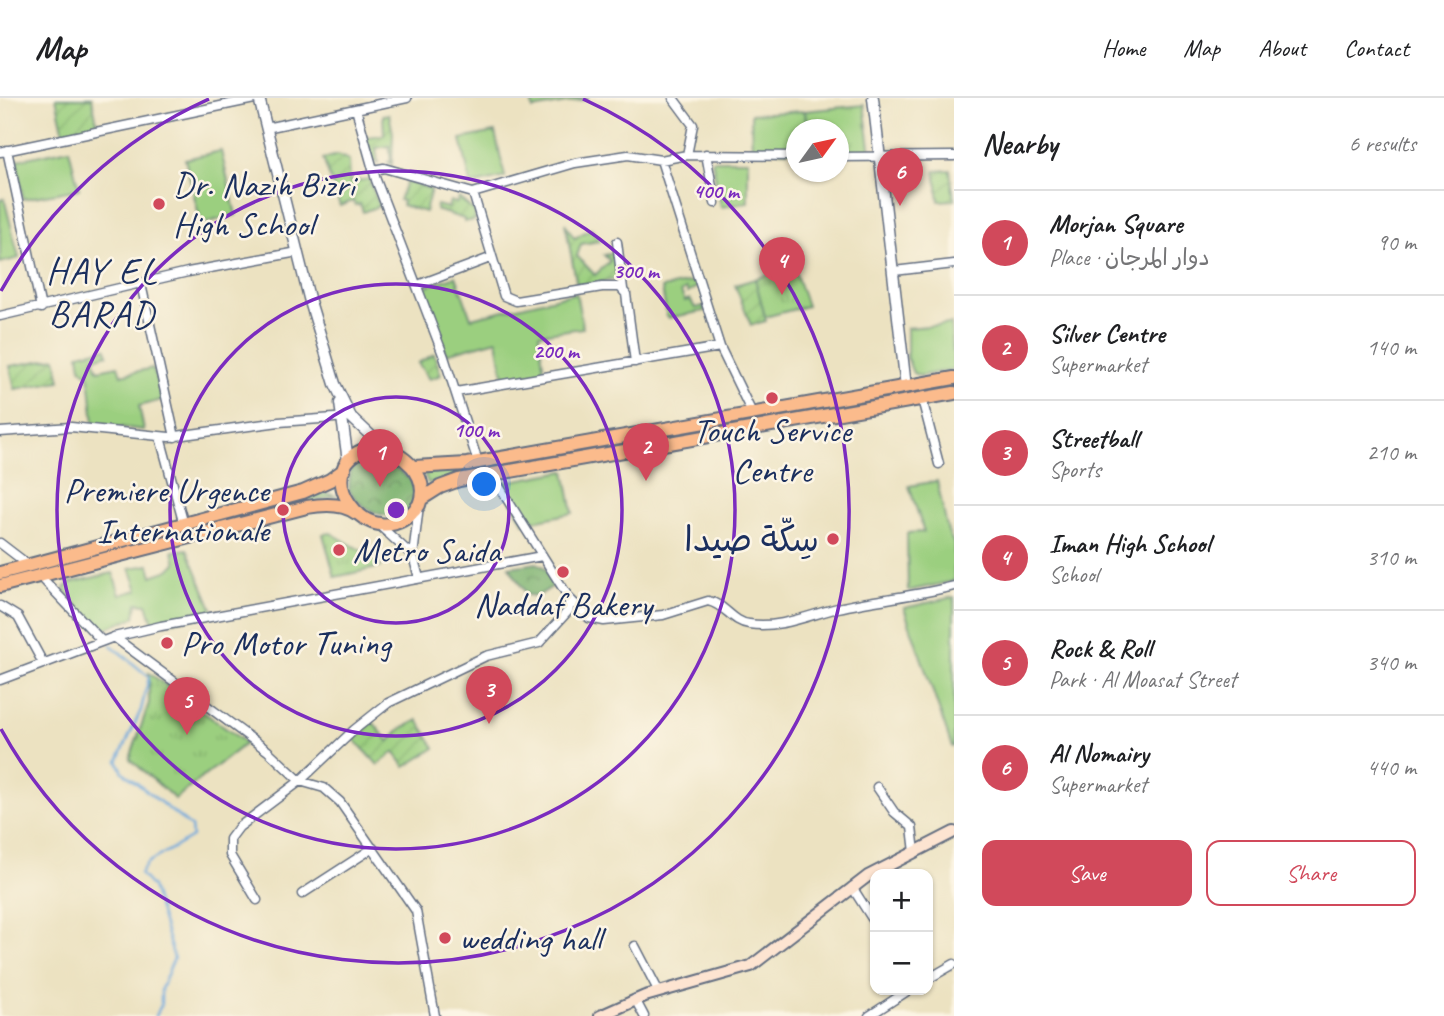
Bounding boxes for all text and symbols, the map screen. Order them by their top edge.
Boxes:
text: Map [35,27,86,69]
text: Home [1102,33,1145,63]
text: Map [1183,33,1220,63]
text: About [1258,33,1306,63]
text: Contact [1344,33,1409,63]
north arrow [786,119,849,182]
text: Nearby [982,125,1058,163]
text: 6 results [1349,129,1416,158]
pin: 6 [877,148,923,206]
place label: Dr. Nazih Bizri High School [173,162,359,247]
text: 400 m [693,178,741,204]
marker: Dr. Nazih Bizri High School [151,196,167,212]
text: Morjan Square [1049,207,1183,240]
text: 1 [1000,228,1010,257]
text: 90 m [1377,228,1416,257]
pin: 4 [759,237,805,295]
text: Place · دوار المرجان [1049,243,1210,272]
district label: HAY EL BARAD [46,247,158,337]
text: 300 m [613,258,661,284]
text: Silver Centre [1049,317,1165,350]
text: 2 [1000,333,1010,362]
text: 140 m [1367,333,1416,362]
text: 200 m [533,338,581,364]
text: Supermarket [1049,350,1147,379]
marker: Touch Service Centre [764,390,780,406]
place label: Touch Service Centre [693,408,854,493]
text: 100 m [453,417,501,443]
text: Streetball [1049,422,1138,455]
pin: 2 [623,423,669,481]
pin: 1 [357,429,403,487]
text: 3 [1000,438,1010,467]
text: 210 m [1367,438,1416,467]
text: Sports [1049,455,1101,484]
your location [467,467,501,501]
place label: Premiere Urgence Internationale [64,468,272,553]
centre of rings [384,498,408,522]
marker: Premiere Urgence Internationale [275,502,291,518]
place label: سِكّة صيدا [684,517,819,562]
text: Iman High School [1049,527,1210,560]
place label: Metro Saida [353,528,502,573]
marker: سِكّة صيدا [825,531,841,547]
marker: Metro Saida [331,542,347,558]
text: 4 [1000,543,1010,572]
text: 310 m [1367,543,1416,572]
text: School [1049,560,1098,589]
marker: Naddaf Bakery [555,564,571,580]
place label: Naddaf Bakery [474,582,655,627]
place label: Pro Motor Tuning [181,621,393,666]
text: Rock & Roll [1049,632,1151,665]
marker: Pro Motor Tuning [159,635,175,651]
text: 5 [1000,648,1010,677]
text: 340 m [1367,648,1416,677]
text: Park · Al Moasat Street [1049,665,1236,694]
pin: 3 [466,666,512,724]
pin: 5 [164,677,210,735]
text: Al Nomairy [1049,737,1149,770]
text: 6 [1000,753,1010,782]
text: 440 m [1367,753,1416,782]
text: Supermarket [1049,770,1147,799]
button: Save [982,840,1192,906]
button: Share [1206,840,1416,906]
map controls [870,869,933,995]
button: + [870,869,933,932]
place label: wedding hall [459,916,607,961]
marker: wedding hall [437,930,453,946]
button: − [870,932,933,995]

